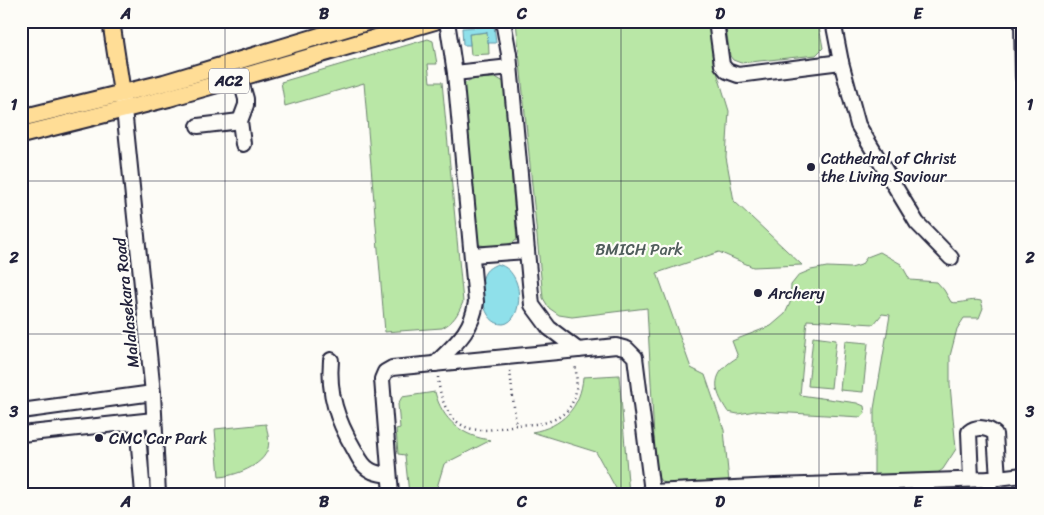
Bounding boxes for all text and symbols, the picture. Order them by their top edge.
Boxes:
text: A [120,0,131,28]
text: B [319,0,330,28]
text: C [516,0,528,28]
text: D [715,0,725,28]
text: E [914,0,924,28]
road number: AC2 [209,68,249,94]
text: 1 [11,90,18,119]
text: 1 [1027,90,1034,119]
place label: Cathedral of Christ the Living Saviour [821,144,957,191]
marker: Cathedral of Christ the Living Saviour [805,161,817,173]
street label: Malalasekara Road [105,235,148,369]
park label: BMICH Park [595,235,683,264]
text: 2 [8,243,19,272]
text: 2 [1024,243,1035,272]
place label: Archery [767,279,825,308]
marker: Archery [752,287,764,299]
text: 3 [9,397,19,426]
text: 3 [1025,397,1035,426]
place label: CMC Car Park [109,424,208,453]
marker: CMC Car Park [93,432,105,444]
text: A [120,487,131,515]
text: B [319,487,330,515]
text: C [516,487,528,515]
text: D [715,487,725,515]
text: E [914,487,924,515]

